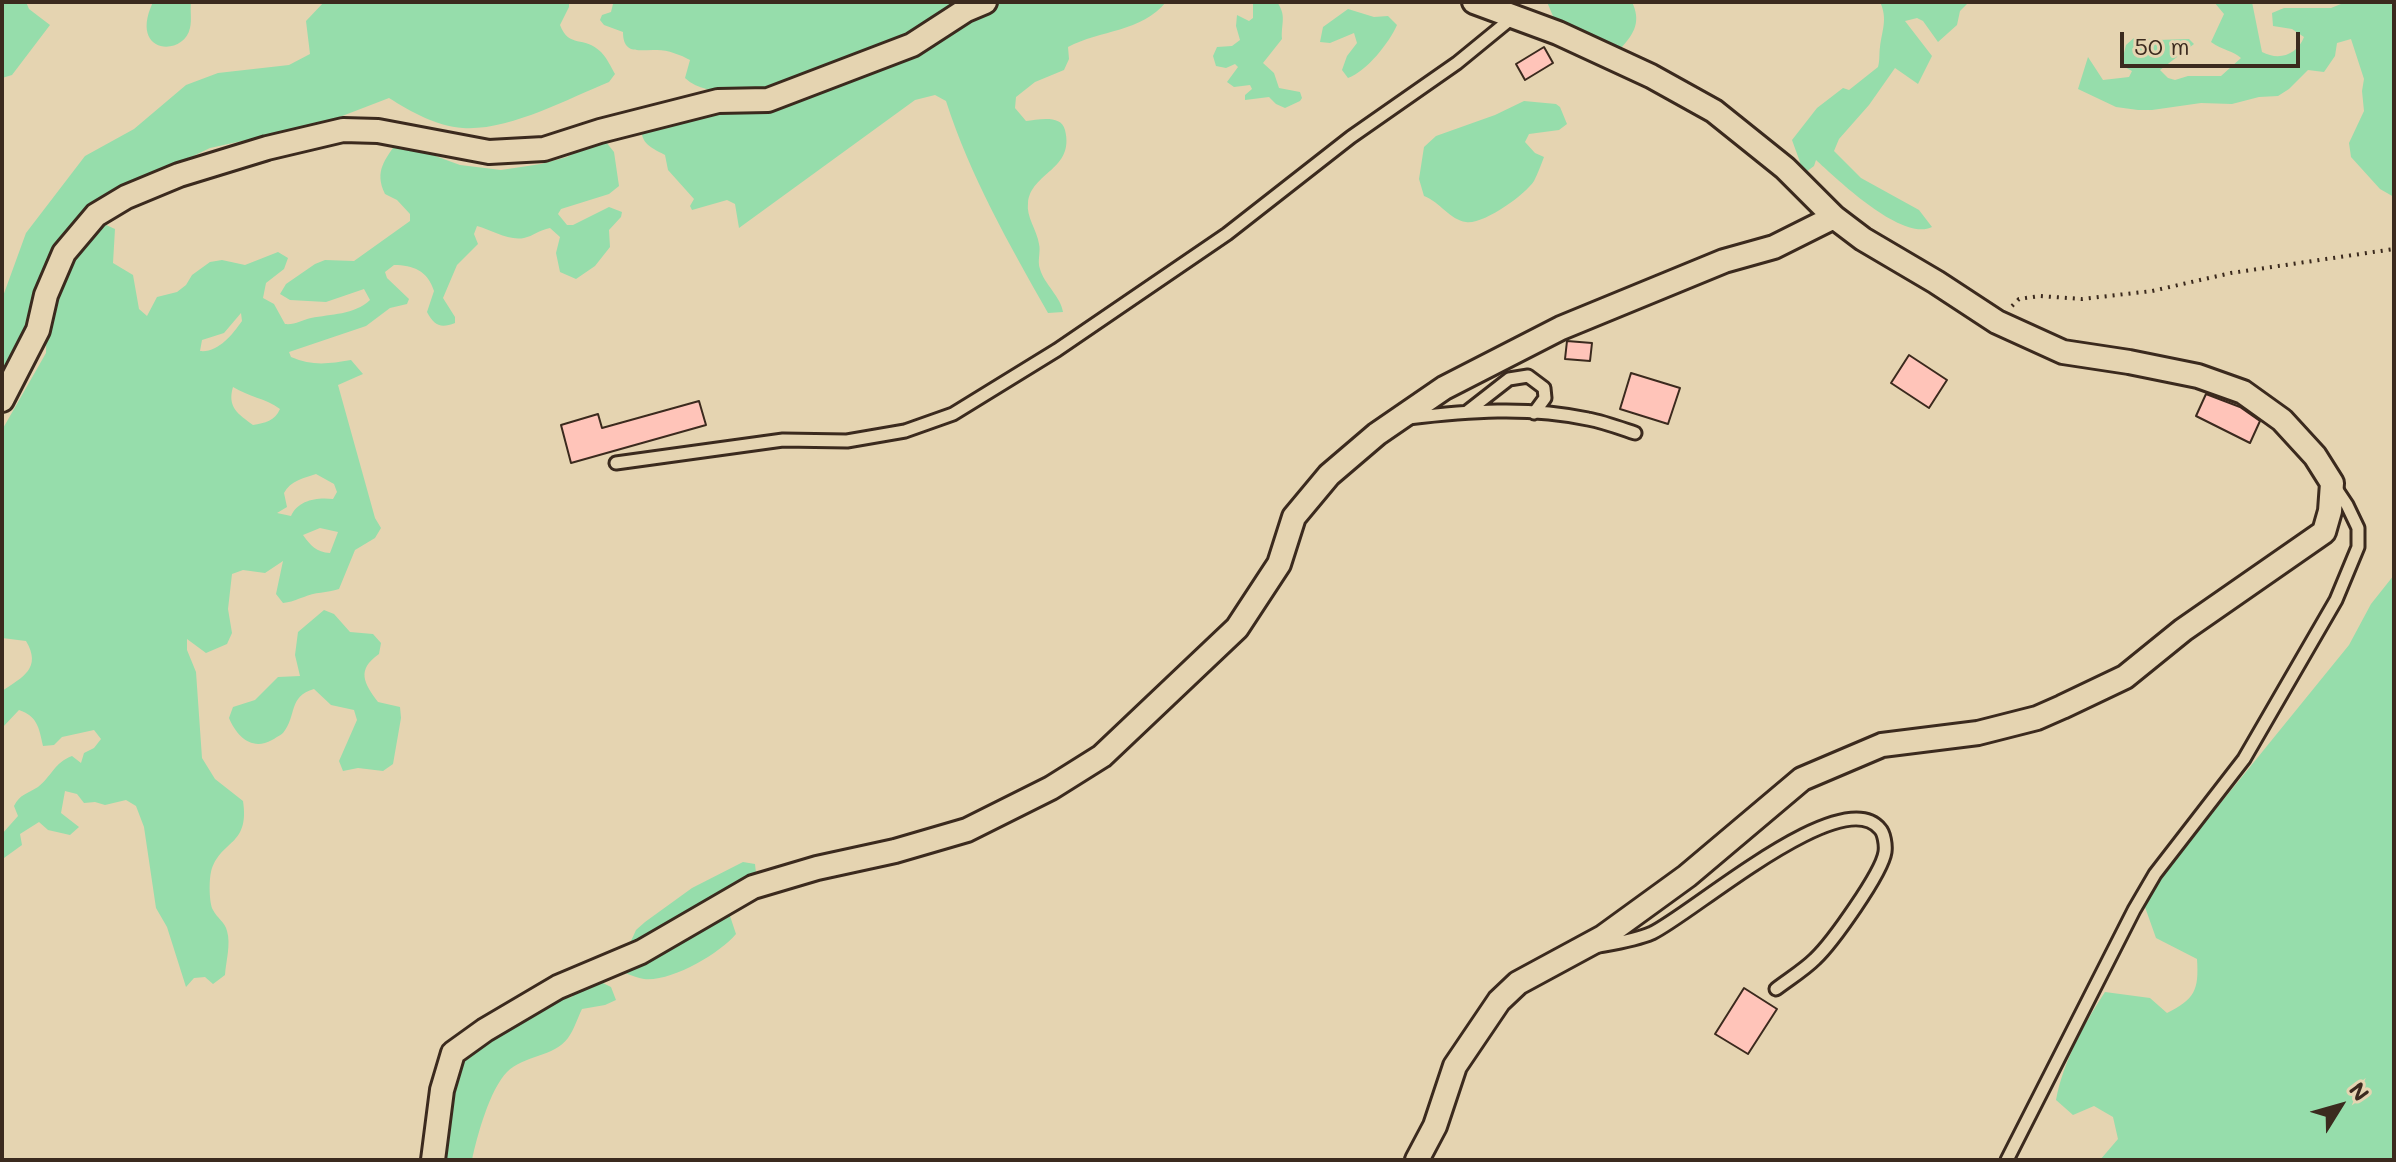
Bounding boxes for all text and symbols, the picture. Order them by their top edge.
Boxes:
scale bar [2124,16,2304,66]
text: 50 m [2134,30,2190,61]
north arrow [2300,1066,2380,1146]
text: N [2343,1076,2376,1107]

